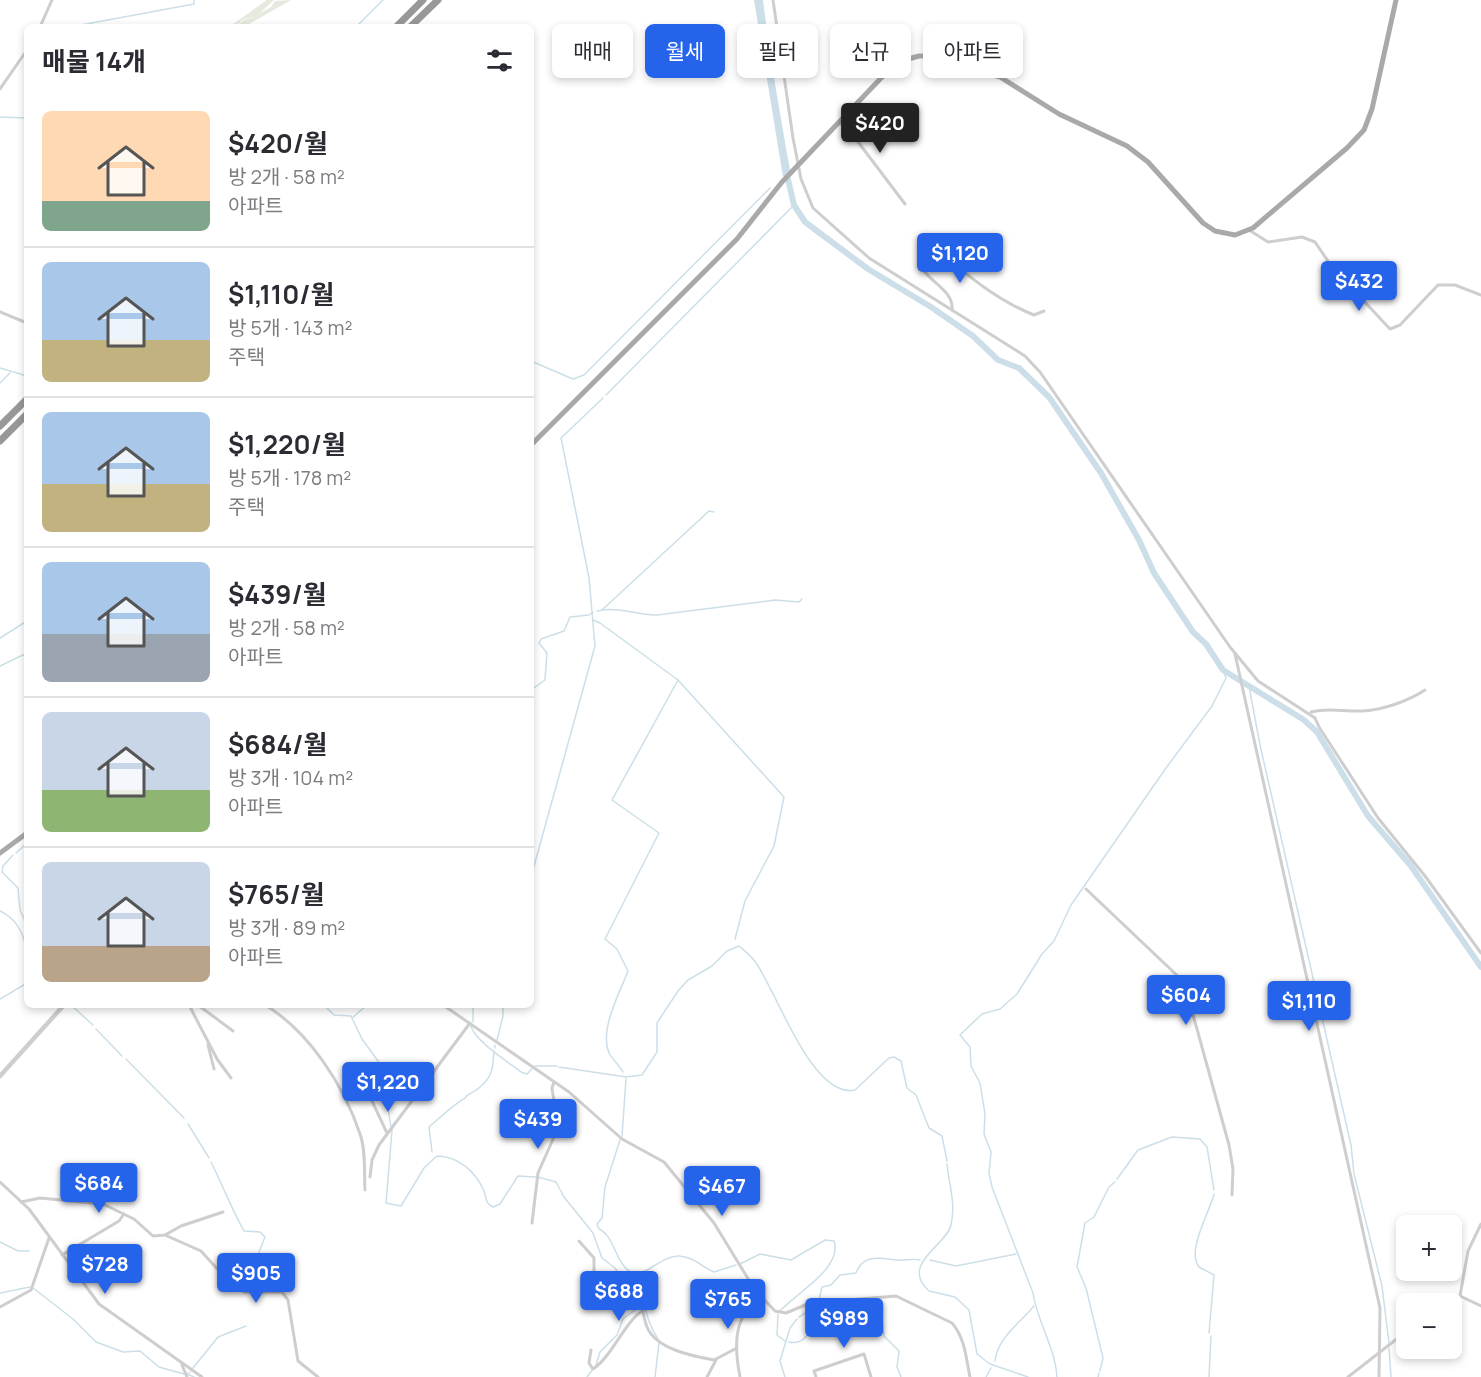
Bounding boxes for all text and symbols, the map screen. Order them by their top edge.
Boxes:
chip: 매매 [552,24,633,78]
chip: 월세 [645,24,725,78]
chip: 필터 [737,24,818,78]
chip: 신규 [830,24,911,78]
chip: 아파트 [923,24,1023,78]
text: 매물 14개 [42,43,146,79]
icon: filters [483,44,516,77]
pin: $420 [844,103,916,154]
text: $420 [855,109,905,136]
text: $420/월 [228,125,328,161]
icon: home [90,135,162,207]
text: 방 2개 · 58 m² [228,163,345,190]
text: 아파트 [228,192,283,219]
pin: $1,120 [911,233,1009,284]
text: $1,120 [931,239,989,266]
pin: $432 [1323,261,1395,312]
text: $432 [1335,267,1383,294]
text: $1,110/월 [228,276,335,312]
icon: home [90,286,162,358]
text: 방 5개 · 143 m² [228,314,353,341]
text: 주택 [228,343,265,370]
text: $1,220/월 [228,426,346,462]
icon: home [90,436,162,508]
text: 방 5개 · 178 m² [228,464,351,491]
text: 주택 [228,493,265,520]
text: $439/월 [228,576,327,612]
icon: home [90,586,162,658]
text: 방 2개 · 58 m² [228,614,345,641]
text: 아파트 [228,643,283,670]
text: $684/월 [228,726,327,762]
icon: home [90,736,162,808]
text: 방 3개 · 104 m² [228,764,353,791]
text: 아파트 [228,793,283,820]
text: $765/월 [228,876,325,912]
icon: home [90,886,162,958]
text: 방 3개 · 89 m² [228,914,345,941]
text: 아파트 [228,943,283,970]
pin: $604 [1150,975,1222,1026]
text: $604 [1161,981,1211,1008]
pin: $1,110 [1260,981,1358,1032]
text: $1,110 [1282,987,1336,1014]
pin: $1,220 [339,1062,437,1113]
text: $1,220 [356,1068,420,1095]
pin: $439 [502,1099,574,1150]
text: $439 [514,1105,562,1132]
pin: $684 [63,1163,135,1214]
pin: $467 [686,1166,758,1217]
text: $684 [74,1169,124,1196]
text: $467 [698,1172,746,1199]
map controls [1396,1215,1462,1359]
button: + [1396,1215,1462,1281]
pin: $728 [69,1244,141,1295]
text: $728 [81,1250,129,1277]
pin: $905 [220,1253,292,1304]
text: $905 [231,1259,281,1286]
pin: $688 [583,1271,655,1322]
text: $688 [594,1277,644,1304]
pin: $765 [692,1279,764,1330]
text: $765 [704,1285,752,1312]
button: − [1396,1293,1462,1359]
pin: $989 [808,1298,880,1349]
text: $989 [819,1304,869,1331]

